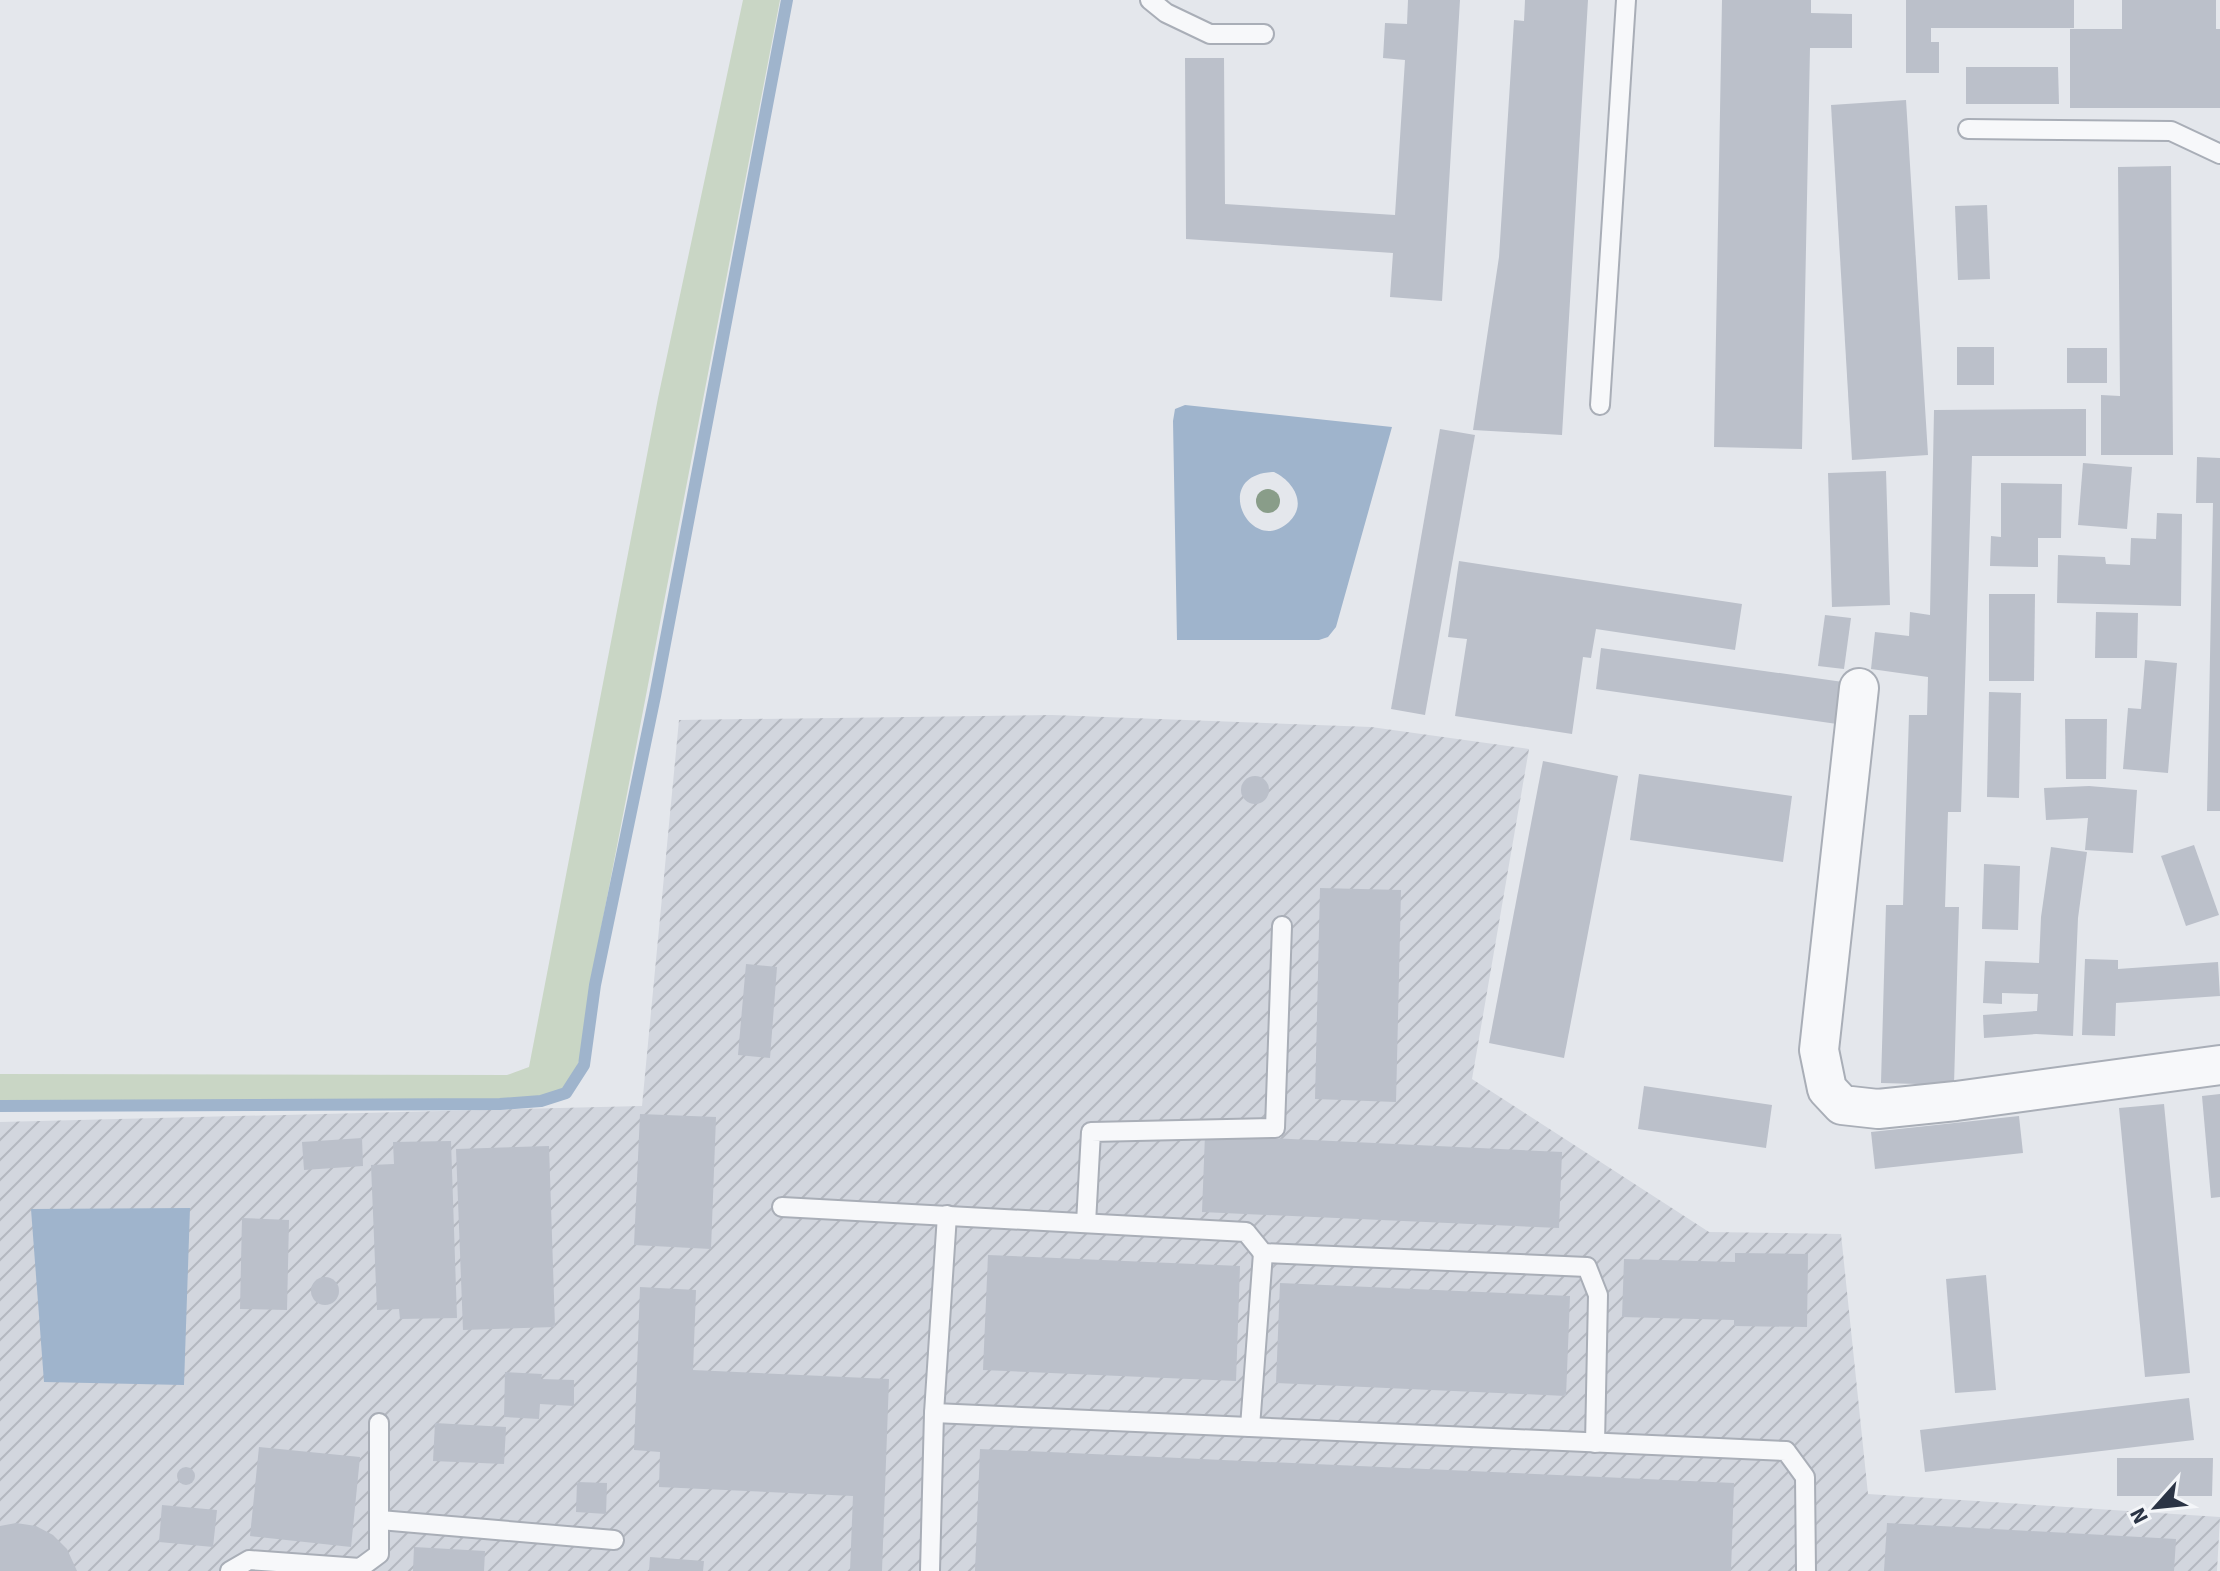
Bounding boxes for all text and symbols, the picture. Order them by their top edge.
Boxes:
north arrow [2116,1467,2196,1547]
text: N [2121,1502,2157,1529]

